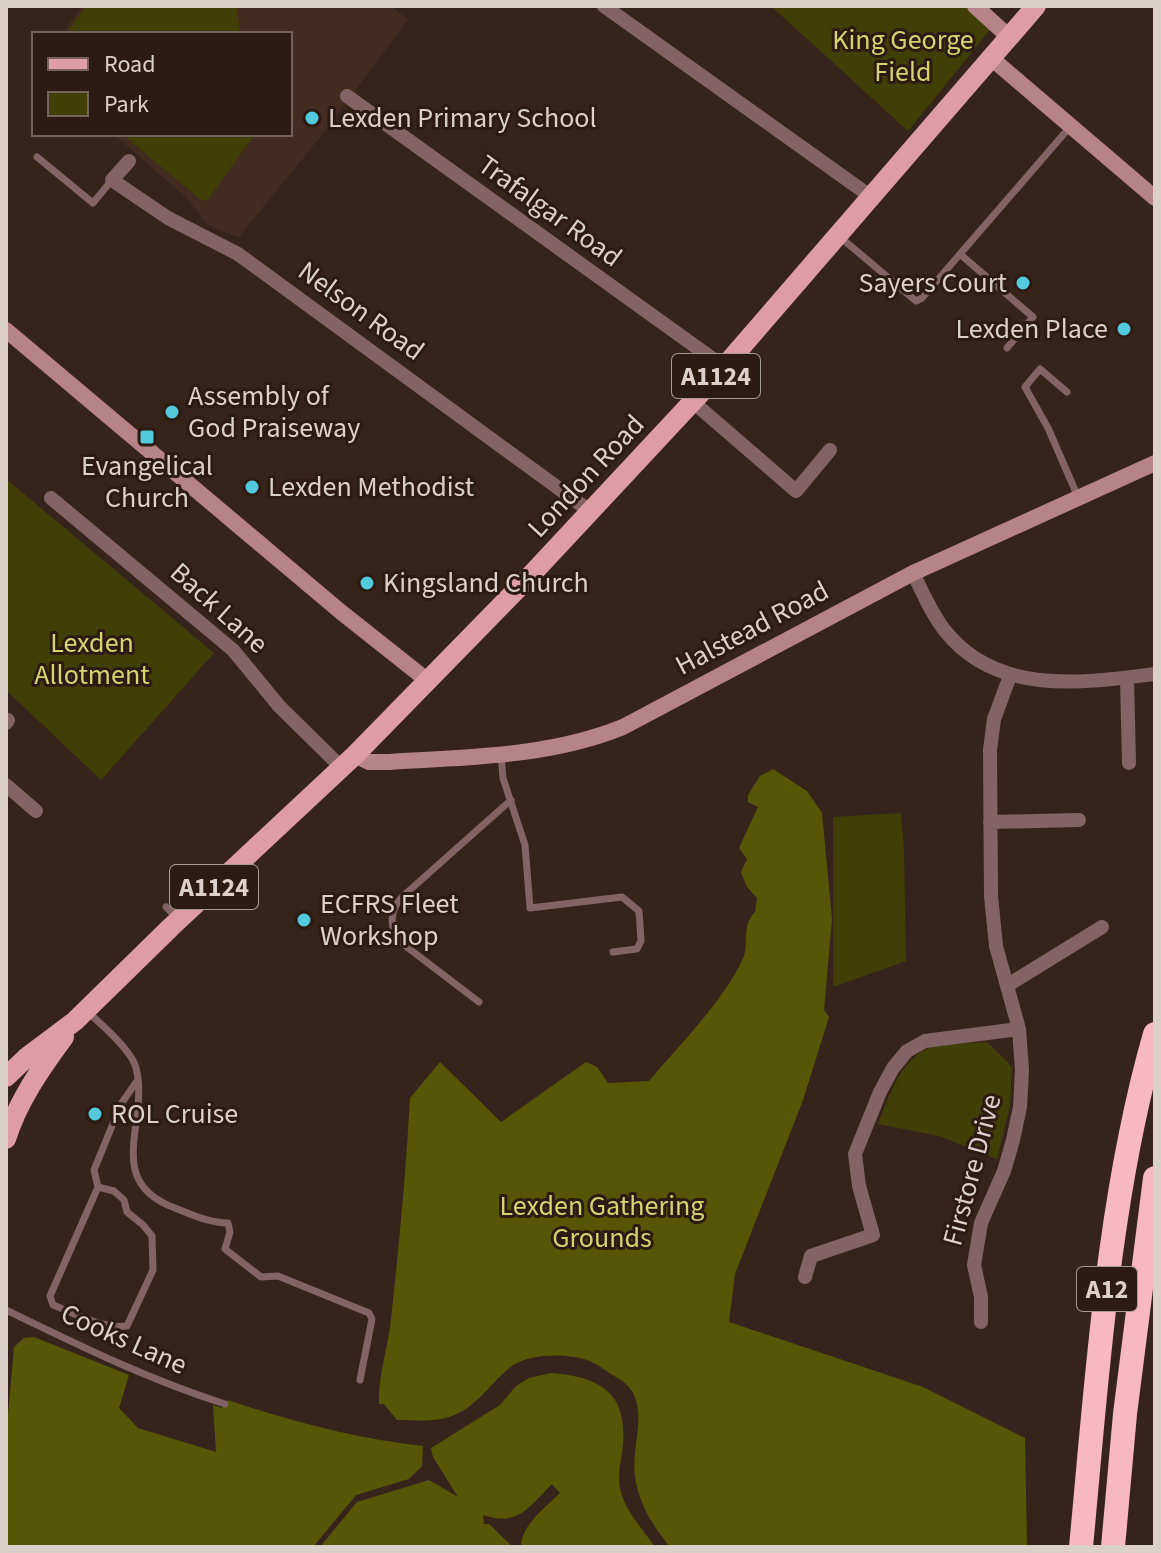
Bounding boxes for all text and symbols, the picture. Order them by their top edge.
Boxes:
park label: King George Field [832,20,974,92]
legend [32,32,292,136]
text: Road [104,47,156,82]
text: Park [104,87,149,122]
place label: Lexden Primary School [328,98,597,138]
marker: Lexden Primary School [303,109,321,127]
street label: Trafalgar Road [470,145,630,277]
street label: Nelson Road [290,252,432,370]
place label: Sayers Court [859,263,1008,303]
marker: Sayers Court [1014,274,1032,292]
place label: Lexden Place [956,309,1108,349]
marker: Lexden Place [1115,320,1133,338]
road number: A1124 [672,354,760,398]
place label: Assembly of God Praiseway [188,376,360,448]
marker: Assembly of God Praiseway [163,403,181,421]
street label: London Road [518,405,654,547]
marker: Evangelical Church [138,428,156,446]
place label: Evangelical Church [81,446,213,518]
place label: Lexden Methodist [268,467,475,507]
marker: Lexden Methodist [243,478,261,496]
street label: Back Lane [161,553,277,663]
place label: Kingsland Church [383,563,589,603]
street label: Halstead Road [668,571,836,685]
marker: Kingsland Church [358,574,376,592]
park label: Lexden Allotment [34,623,150,695]
road number: A1124 [170,865,258,909]
place label: ECFRS Fleet Workshop [320,884,459,956]
marker: ECFRS Fleet Workshop [295,911,313,929]
street label: Firstore Drive [933,1090,1011,1250]
place label: ROL Cruise [111,1094,238,1134]
marker: ROL Cruise [86,1105,104,1123]
park label: Lexden Gathering Grounds [500,1186,704,1258]
road number: A12 [1077,1267,1137,1311]
street label: Cooks Lane [54,1293,194,1385]

